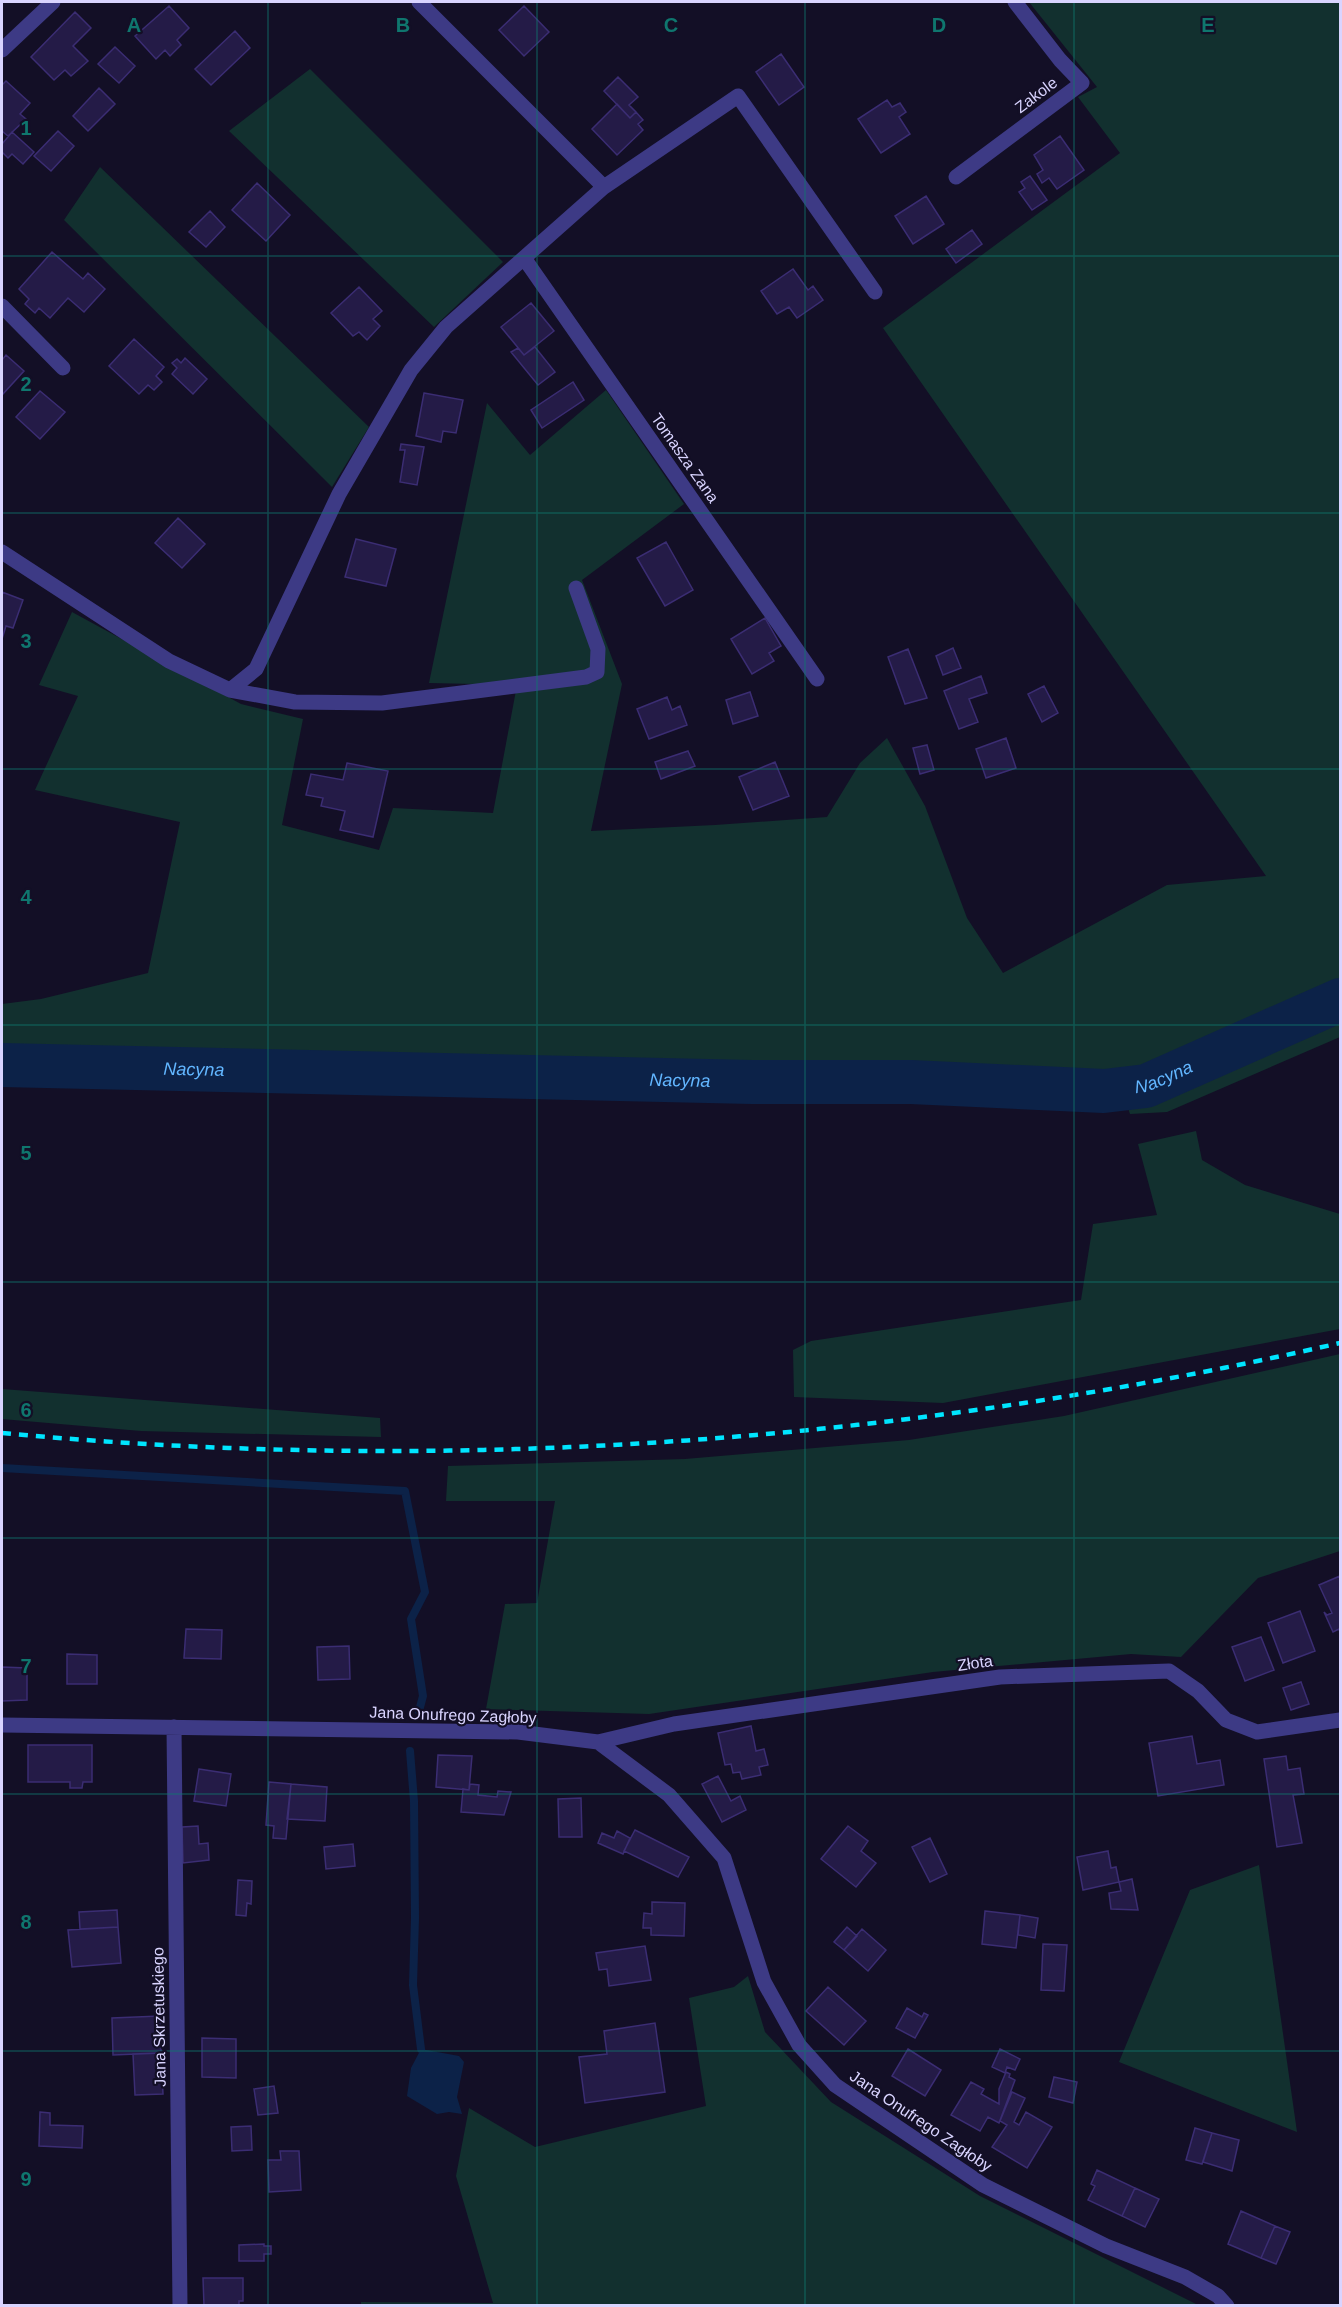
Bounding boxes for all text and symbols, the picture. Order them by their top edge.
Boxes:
text: A [127,14,141,36]
text: B [396,14,410,36]
text: C [664,14,678,36]
text: D [932,14,946,36]
text: E [1201,14,1215,36]
street label: Zakole [1012,74,1060,116]
text: 1 [20,117,32,139]
text: 2 [20,373,32,395]
street label: Tomasza Zana [648,410,722,506]
text: 3 [20,630,32,652]
text: 4 [20,886,32,908]
water label: Nacyna [1134,1057,1196,1097]
water label: Nacyna [163,1059,225,1080]
water label: Nacyna [649,1070,711,1091]
text: 5 [20,1142,32,1164]
text: 6 [20,1399,32,1421]
street label: Złota [956,1652,994,1674]
text: 7 [20,1655,32,1677]
street label: Jana Onufrego Zagłoby [369,1704,537,1726]
text: 8 [20,1911,32,1933]
street label: Jana Skrzetuskiego [149,1947,169,2087]
street label: Jana Onufrego Zagłoby [847,2067,995,2175]
text: 9 [20,2168,32,2190]

